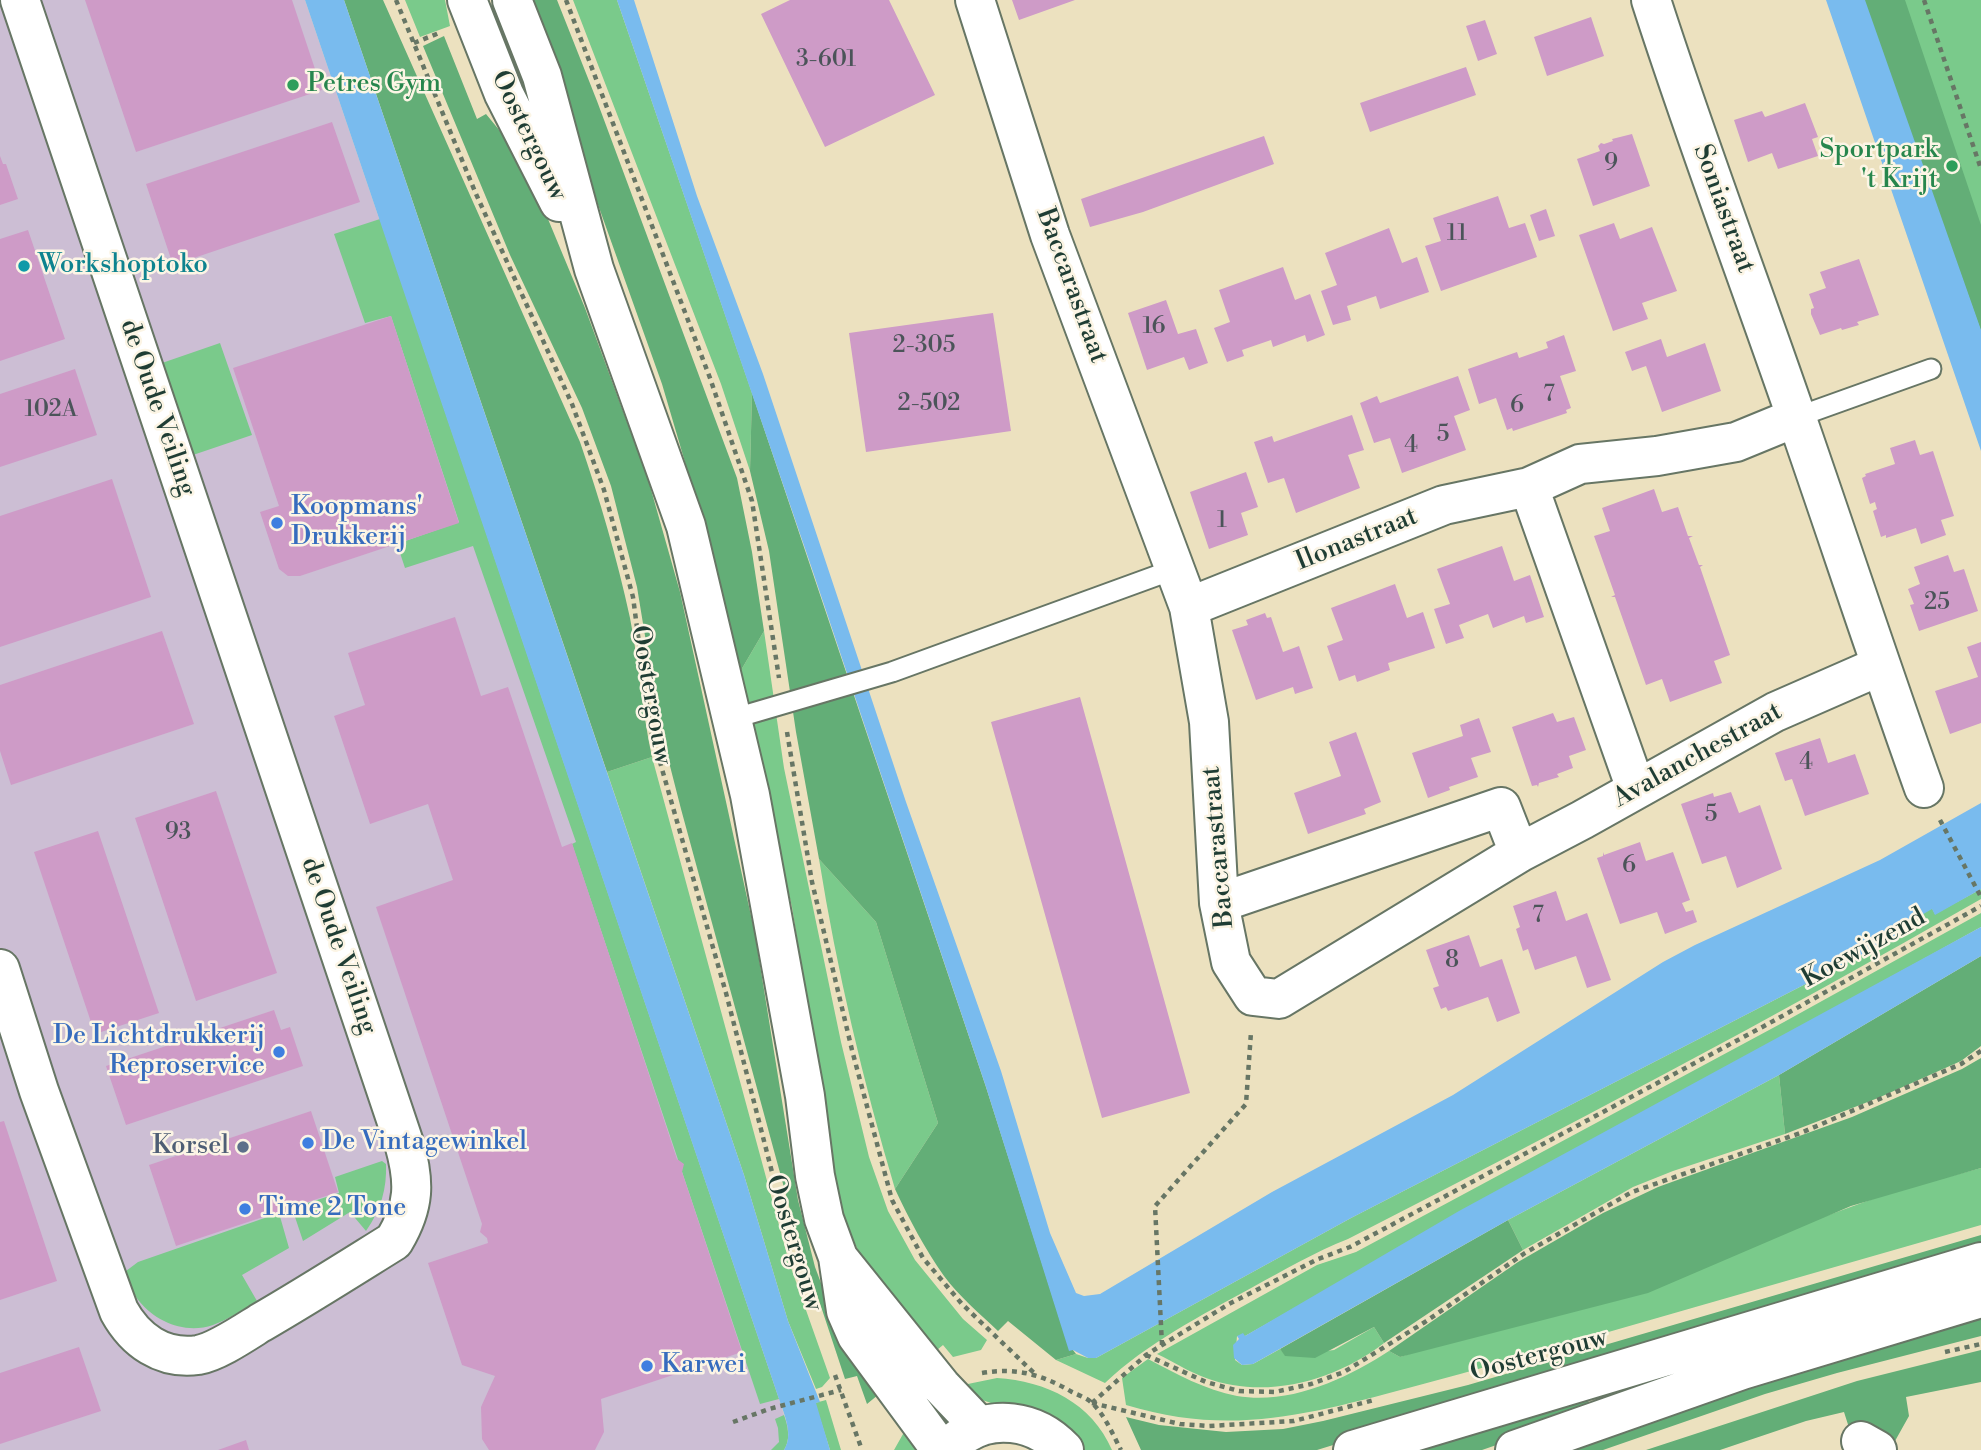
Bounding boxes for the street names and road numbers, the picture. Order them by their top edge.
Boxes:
street label: Oostergouw [483,66,573,206]
street label: Soniastraat [1685,141,1761,277]
street label: Baccarastraat [1029,204,1113,368]
street label: de Oude Veiling [112,315,202,501]
street label: Ilonastraat [1292,502,1422,578]
street label: Oostergouw [622,623,678,767]
street label: Avalanchestraat [1608,697,1788,815]
street label: Baccarastraat [1196,765,1242,929]
street label: de Oude Veiling [293,853,383,1039]
street label: Koewijzend [1797,902,1931,996]
street label: Oostergouw [758,1171,828,1315]
street label: Oostergouw [1467,1323,1611,1389]

